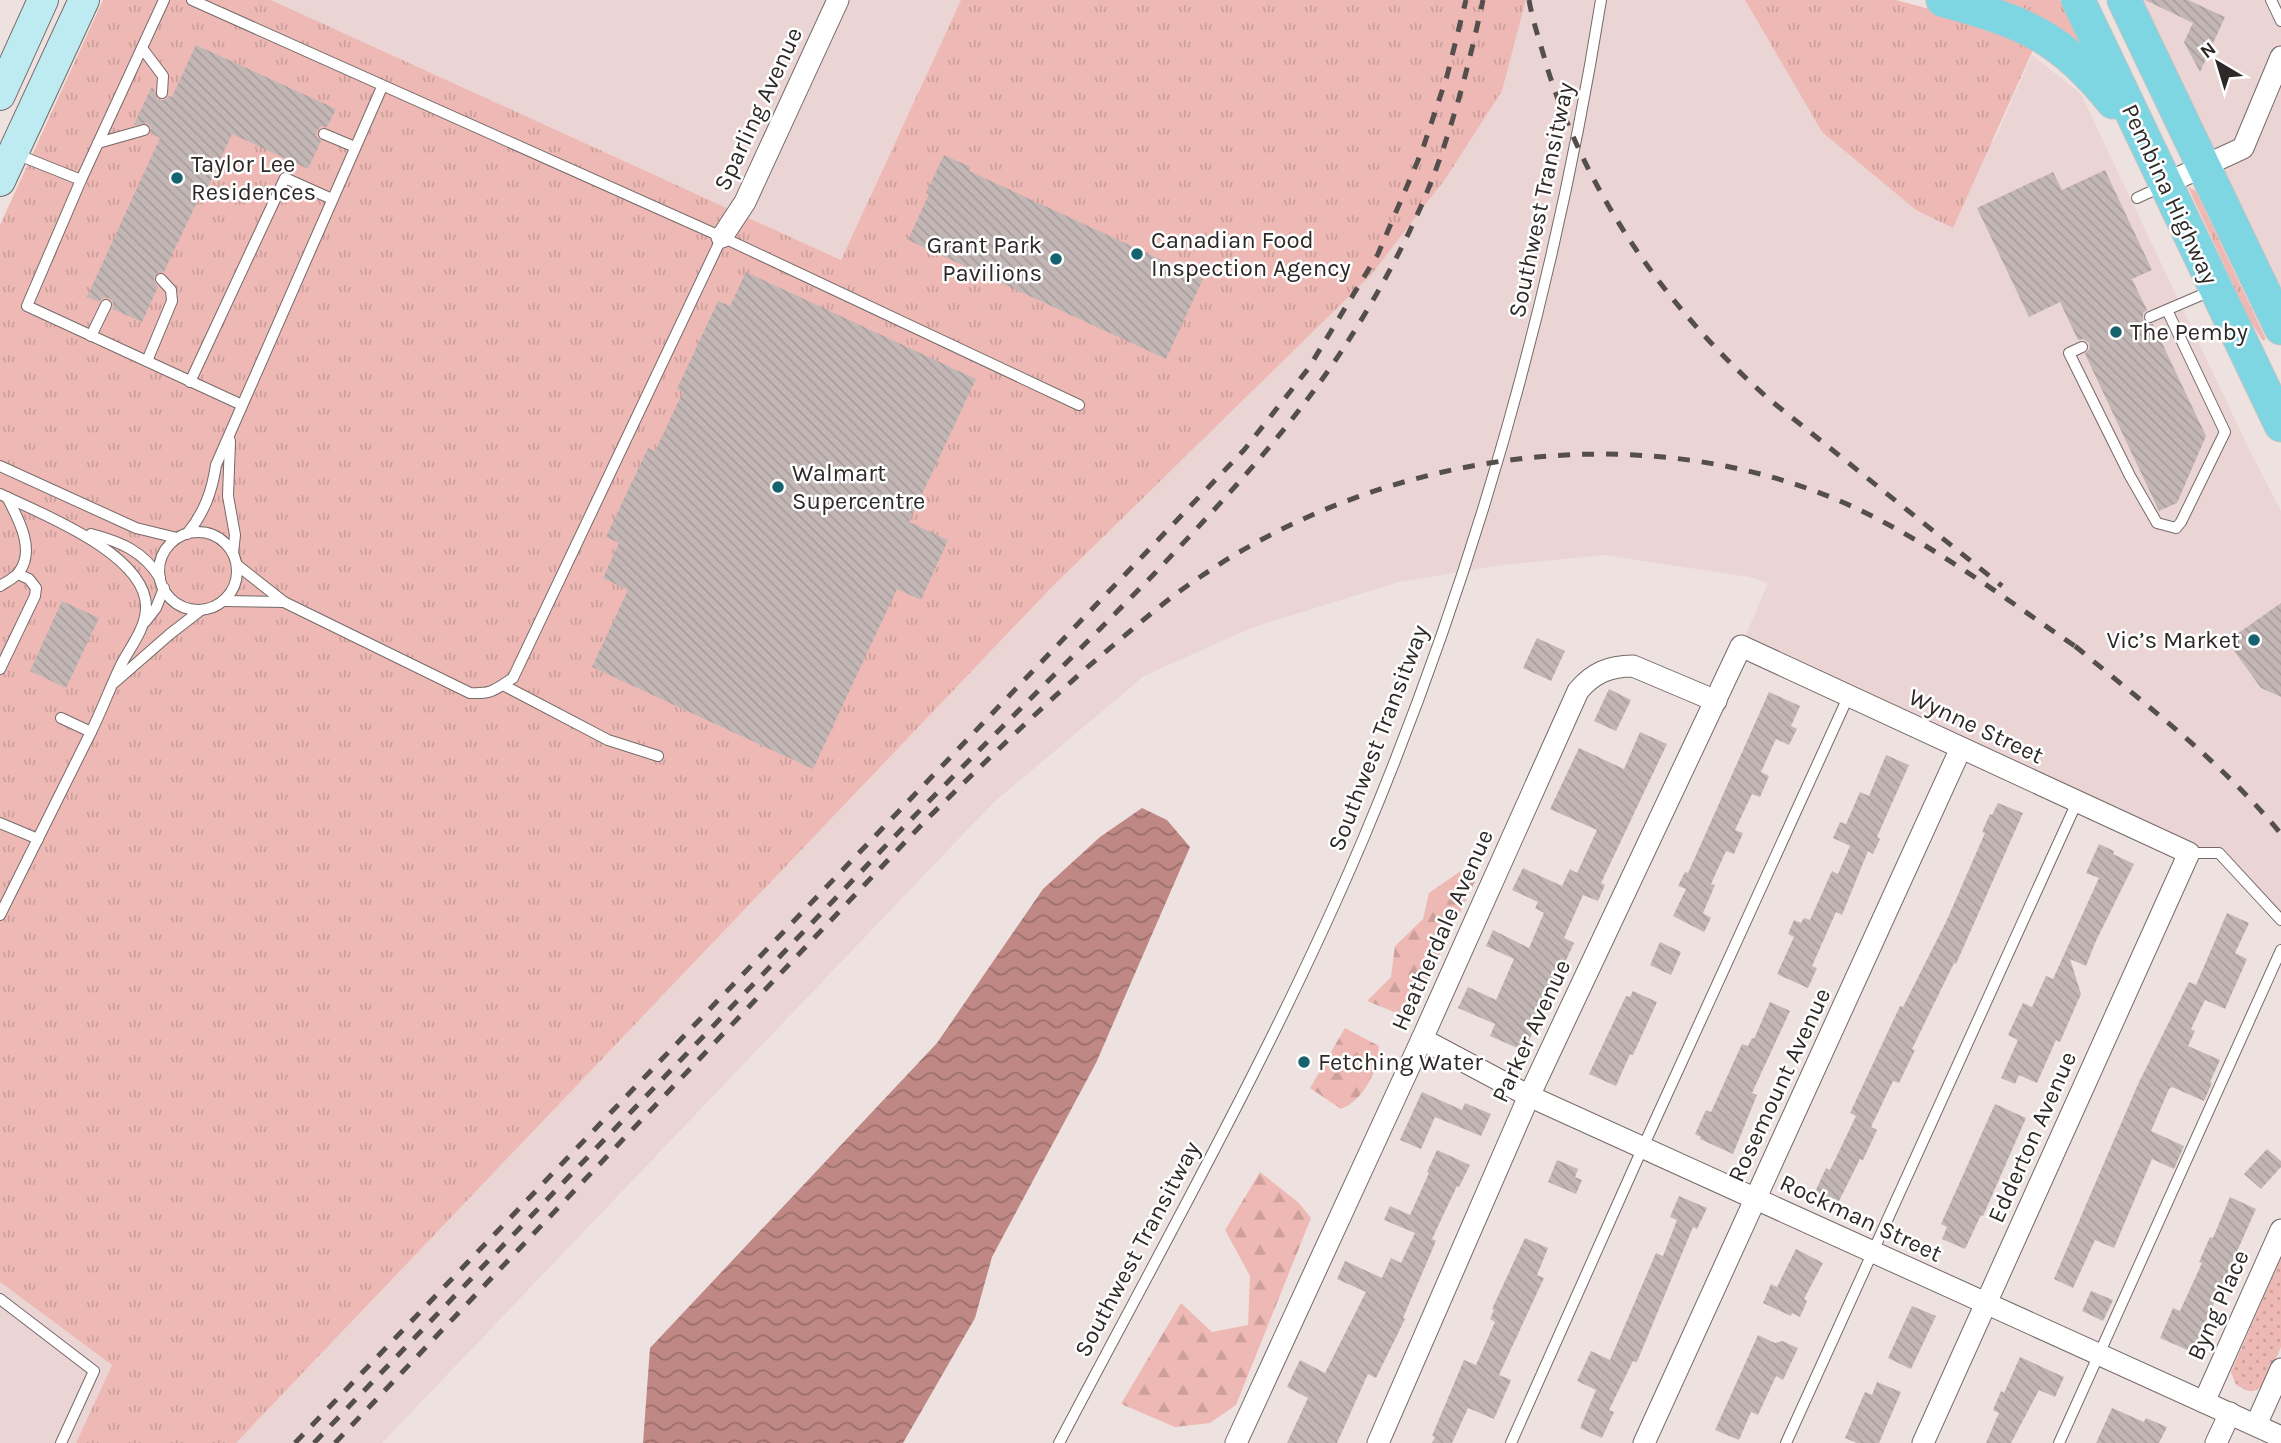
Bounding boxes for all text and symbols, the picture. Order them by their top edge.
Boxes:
street label: Sparling Avenue [708,23,808,195]
north arrow [2183,28,2253,98]
text: N [2196,38,2220,63]
street label: Southwest Transitway [1502,80,1580,320]
street label: Pembina Highway [2116,99,2224,289]
place label: Taylor Lee Residences [191,150,316,206]
marker: Taylor Lee Residences [169,170,185,186]
place label: Canadian Food Inspection Agency [1151,226,1351,282]
place label: Grant Park Pavilions [927,231,1042,287]
marker: Canadian Food Inspection Agency [1129,246,1145,262]
marker: Grant Park Pavilions [1048,251,1064,267]
place label: The Pemby [2130,318,2248,346]
marker: The Pemby [2108,324,2124,340]
place label: Walmart Supercentre [792,459,925,515]
marker: Walmart Supercentre [770,479,786,495]
street label: Southwest Transitway [1322,621,1434,855]
place label: Vic’s Market [2106,626,2240,654]
marker: Vic’s Market [2246,632,2262,648]
street label: Wynne Street [1904,683,2048,769]
street label: Heatherdale Avenue [1385,825,1499,1035]
street label: Parker Avenue [1486,955,1576,1107]
street label: Rosemount Avenue [1722,983,1836,1187]
street label: Edderton Avenue [1982,1047,2082,1227]
place label: Fetching Water [1318,1048,1483,1076]
marker: Fetching Water [1296,1054,1312,1070]
street label: Southwest Transitway [1068,1137,1206,1361]
street label: Rockman Street [1776,1168,1946,1268]
street label: Byng Place [2181,1246,2255,1364]

